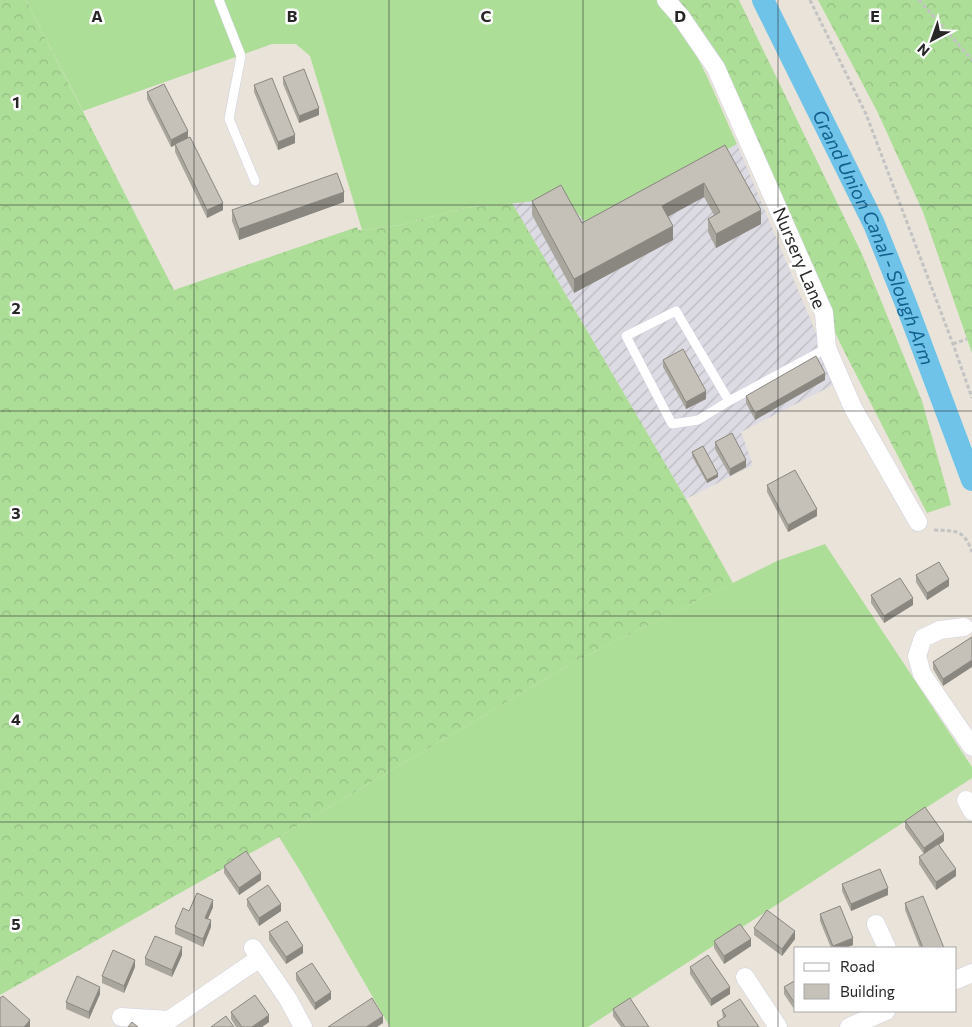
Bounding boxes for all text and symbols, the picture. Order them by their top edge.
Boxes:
text: A [91,6,103,25]
text: B [287,6,298,25]
text: C [481,6,492,25]
text: D [674,6,686,25]
text: E [870,6,880,25]
north arrow [907,15,957,65]
text: N [914,40,933,60]
text: 1 [12,92,20,111]
water label: Grand Union Canal - Slough Arm [808,106,940,368]
street label: Nursery Lane [769,204,831,311]
text: 2 [11,298,21,317]
text: 3 [11,503,21,522]
text: 4 [11,709,21,728]
text: 5 [11,914,21,933]
legend [794,947,957,1012]
text: Road [840,957,875,975]
text: Building [840,982,895,1000]

